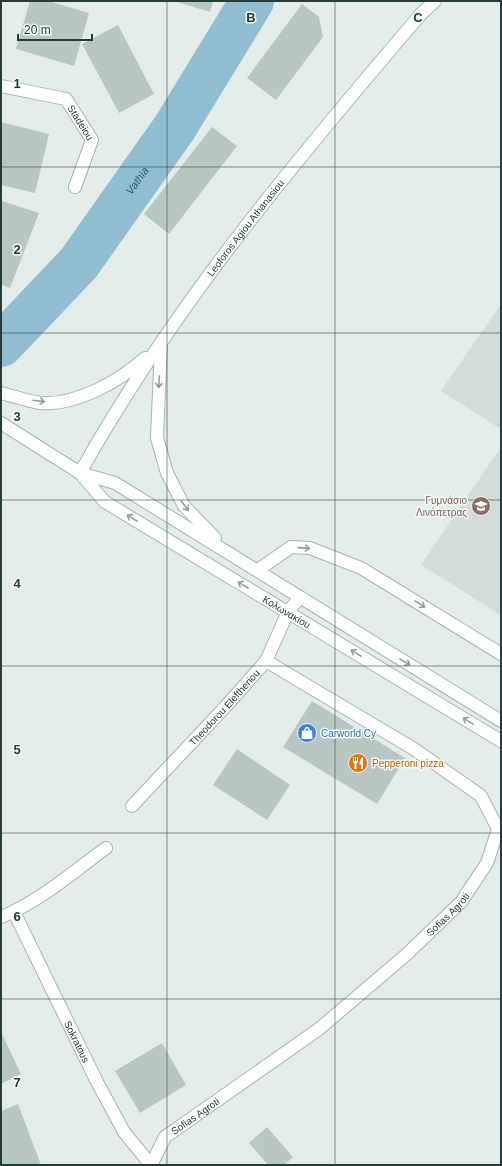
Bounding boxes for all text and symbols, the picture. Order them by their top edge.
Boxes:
text: B [246,10,256,25]
text: C [413,10,423,25]
scale bar [18,16,92,42]
text: 20 m [24,23,51,37]
text: 1 [13,76,21,91]
street label: Stadeiou [66,103,96,142]
water label: Vathia [123,165,151,197]
street label: Leoforos Agiou Athanasiou [205,177,286,278]
text: 2 [13,242,21,257]
one-way arrow [155,375,163,388]
one-way arrow [32,398,45,405]
text: 3 [13,409,21,424]
place label: Γυμνάσιο Λινόπετρας [416,495,467,518]
school or university icon: Γυμνάσιο Λινόπετρας [470,495,492,517]
one-way arrow [181,500,189,511]
one-way arrow [127,514,138,522]
one-way arrow [297,544,310,551]
text: 4 [13,576,21,591]
one-way arrow [238,581,249,589]
street label: Κολωνακίου [261,593,313,630]
one-way arrow [414,601,426,609]
one-way arrow [350,649,362,657]
one-way arrow [399,658,410,666]
street label: Theodorou Eleftheriou [187,667,262,748]
one-way arrow [462,716,474,724]
shop icon: Carworld Cy [296,722,318,744]
place label: Carworld Cy [321,728,376,739]
text: 5 [13,742,21,757]
restaurant icon: Pepperoni pizza [347,752,369,774]
place label: Pepperoni pizza [372,758,444,769]
street label: Sofias Agroti [424,891,471,938]
text: 6 [13,909,21,924]
street label: Sokratous [62,1019,92,1064]
text: 7 [13,1075,21,1090]
street label: Sofias Agroti [169,1095,221,1137]

